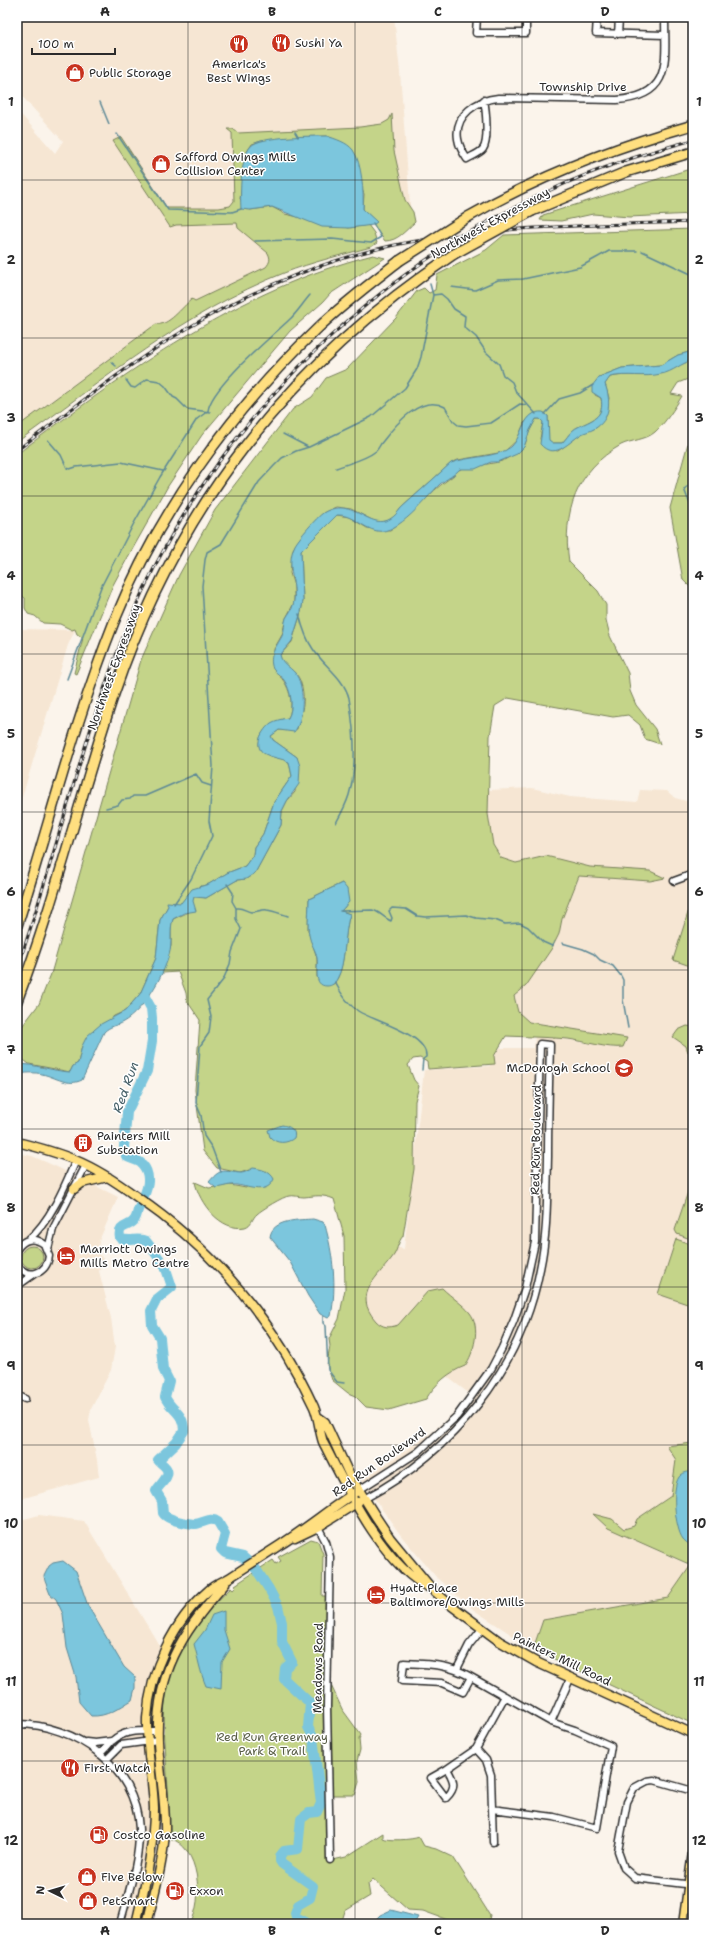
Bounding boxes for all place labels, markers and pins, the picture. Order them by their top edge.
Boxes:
restaurant icon: Sushi Ya [270,32,292,54]
restaurant icon: America's Best Wings [228,33,250,55]
place label: Sushi Ya [295,35,343,51]
place label: America's Best Wings [207,56,271,86]
shop icon: Public Storage [64,62,86,84]
place label: Public Storage [89,65,172,81]
place label: Safford Owings Mills Collision Center [175,149,296,179]
shop icon: Safford Owings Mills Collision Center [150,153,172,175]
school or university icon: McDonogh School [613,1057,635,1079]
place label: McDonogh School [507,1060,610,1076]
place label: Painters Mill Substation [97,1128,170,1158]
building icon: Painters Mill Substation [72,1132,94,1154]
place label: Marriott Owings Mills Metro Centre [80,1241,190,1271]
hotel icon: Marriott Owings Mills Metro Centre [55,1245,77,1267]
place label: Hyatt Place Baltimore/Owings Mills [390,1580,524,1610]
hotel icon: Hyatt Place Baltimore/Owings Mills [365,1584,387,1606]
restaurant icon: First Watch [59,1757,81,1779]
place label: First Watch [84,1760,151,1776]
fuel station icon: Costco Gasoline [88,1824,110,1846]
place label: Costco Gasoline [113,1827,205,1843]
shop icon: Five Below [76,1866,98,1888]
place label: Five Below [101,1869,163,1885]
fuel station icon: Exxon [164,1880,186,1902]
place label: Exxon [189,1883,224,1899]
shop icon: PetSmart [77,1890,99,1912]
place label: PetSmart [102,1893,155,1909]

